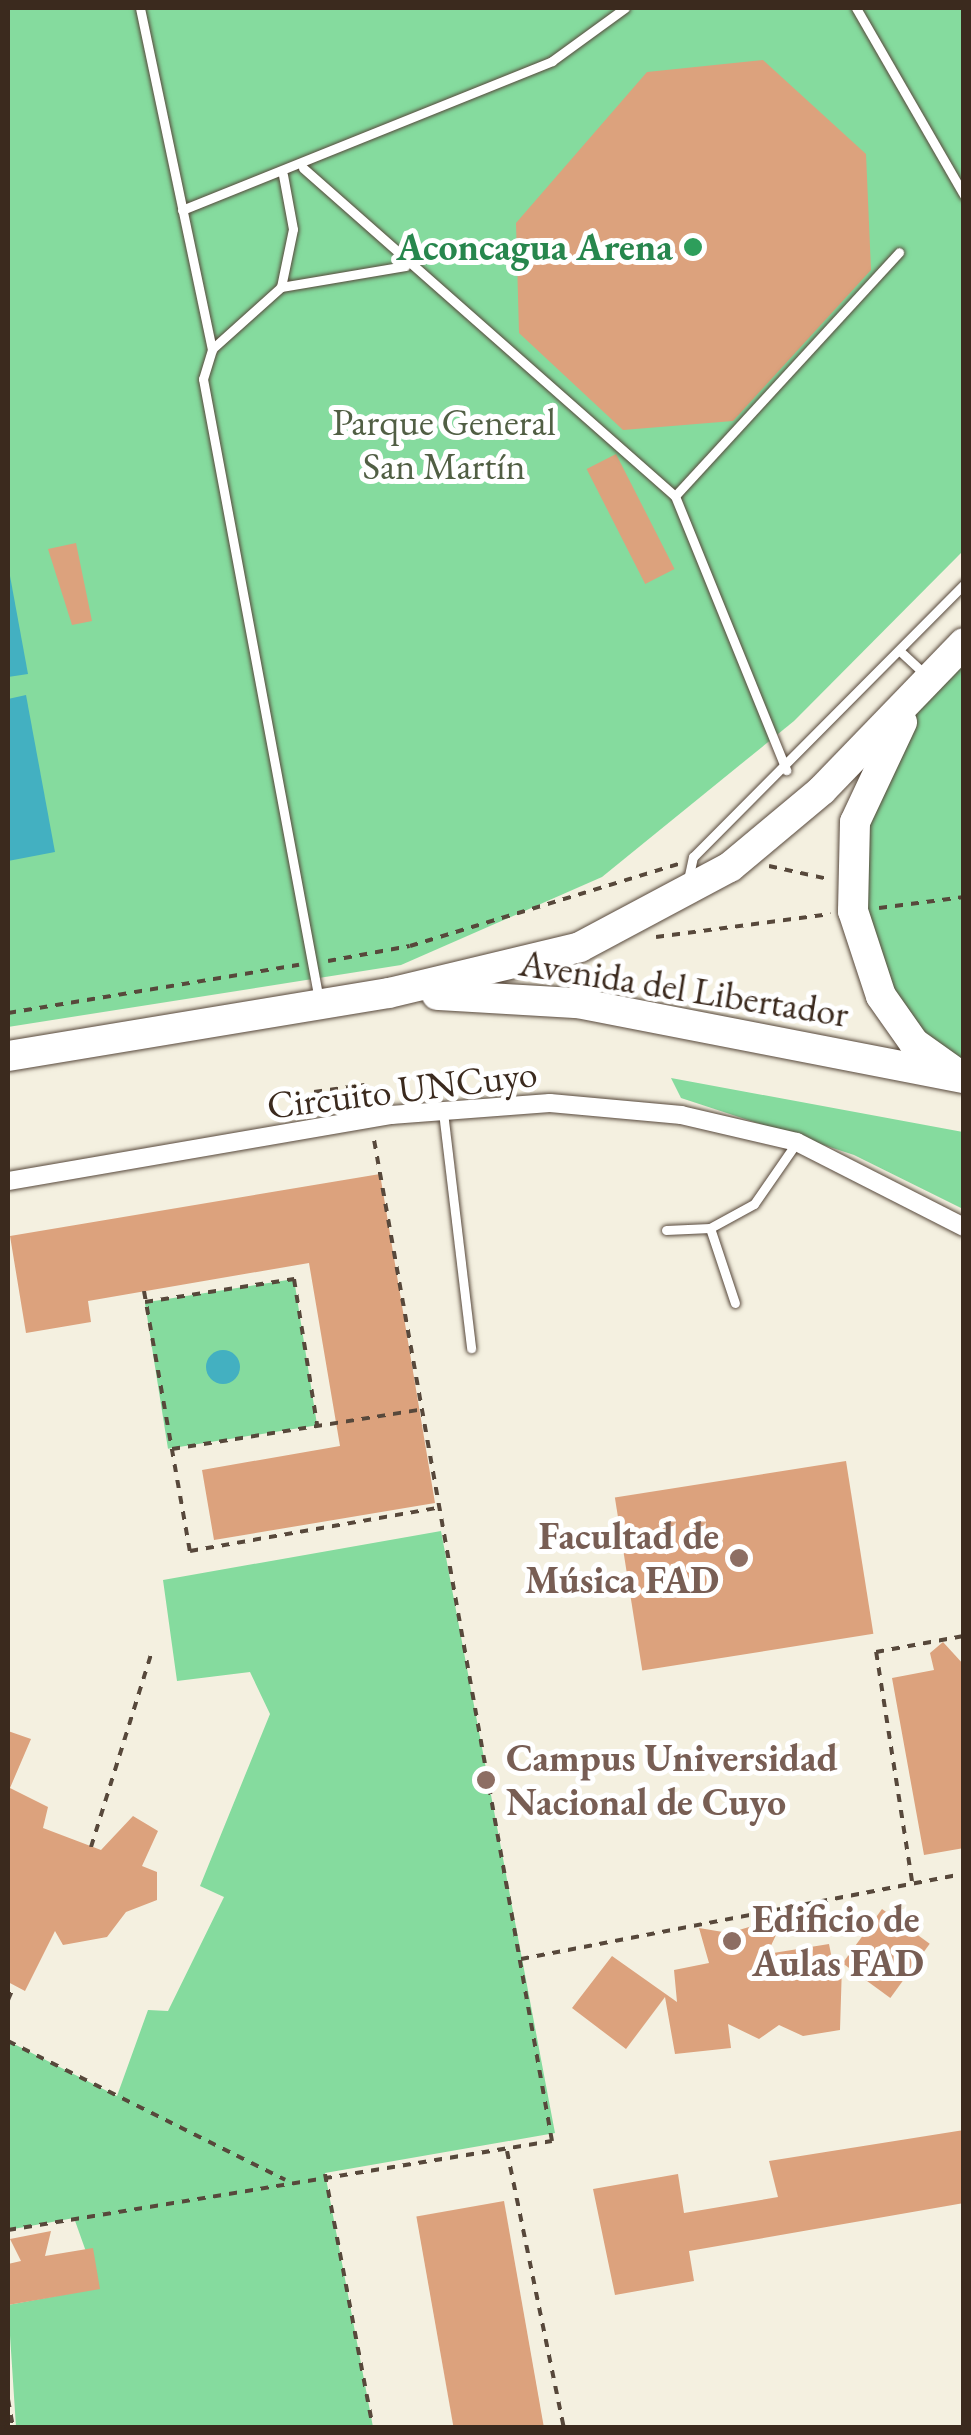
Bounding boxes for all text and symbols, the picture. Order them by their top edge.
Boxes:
place label: Aconcagua Arena [396,224,673,270]
marker: Aconcagua Arena [682,236,704,258]
park label: Parque General San Martín [332,399,556,488]
street label: Avenida del Libertador [516,939,852,1037]
street label: Circuito UNCuyo [264,1050,540,1128]
place label: Facultad de Música FAD [525,1513,719,1602]
marker: Facultad de Música FAD [728,1547,750,1569]
place label: Campus Universidad Nacional de Cuyo [506,1735,838,1825]
marker: Campus Universidad Nacional de Cuyo [475,1769,497,1791]
place label: Edificio de Aulas FAD [752,1896,924,1986]
marker: Edificio de Aulas FAD [721,1930,743,1952]

